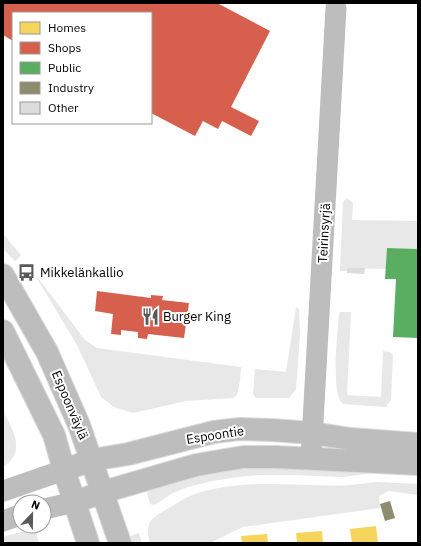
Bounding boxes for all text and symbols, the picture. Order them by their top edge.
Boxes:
legend [12,12,152,124]
text: Homes [48,20,86,35]
text: Shops [48,40,81,55]
text: Public [48,60,81,75]
text: Industry [48,80,94,95]
text: Other [48,100,79,115]
street label: Teirinsyrjä [314,203,334,263]
bus stop icon: Mikkelänkallio [17,262,37,282]
place label: Mikkelänkallio [40,264,124,281]
restaurant icon: Burger King [140,306,160,326]
place label: Burger King [163,308,231,325]
street label: Espoonväylä [48,368,92,442]
street label: Espoontie [185,422,245,448]
north arrow [12,494,52,534]
text: N [29,497,42,513]

